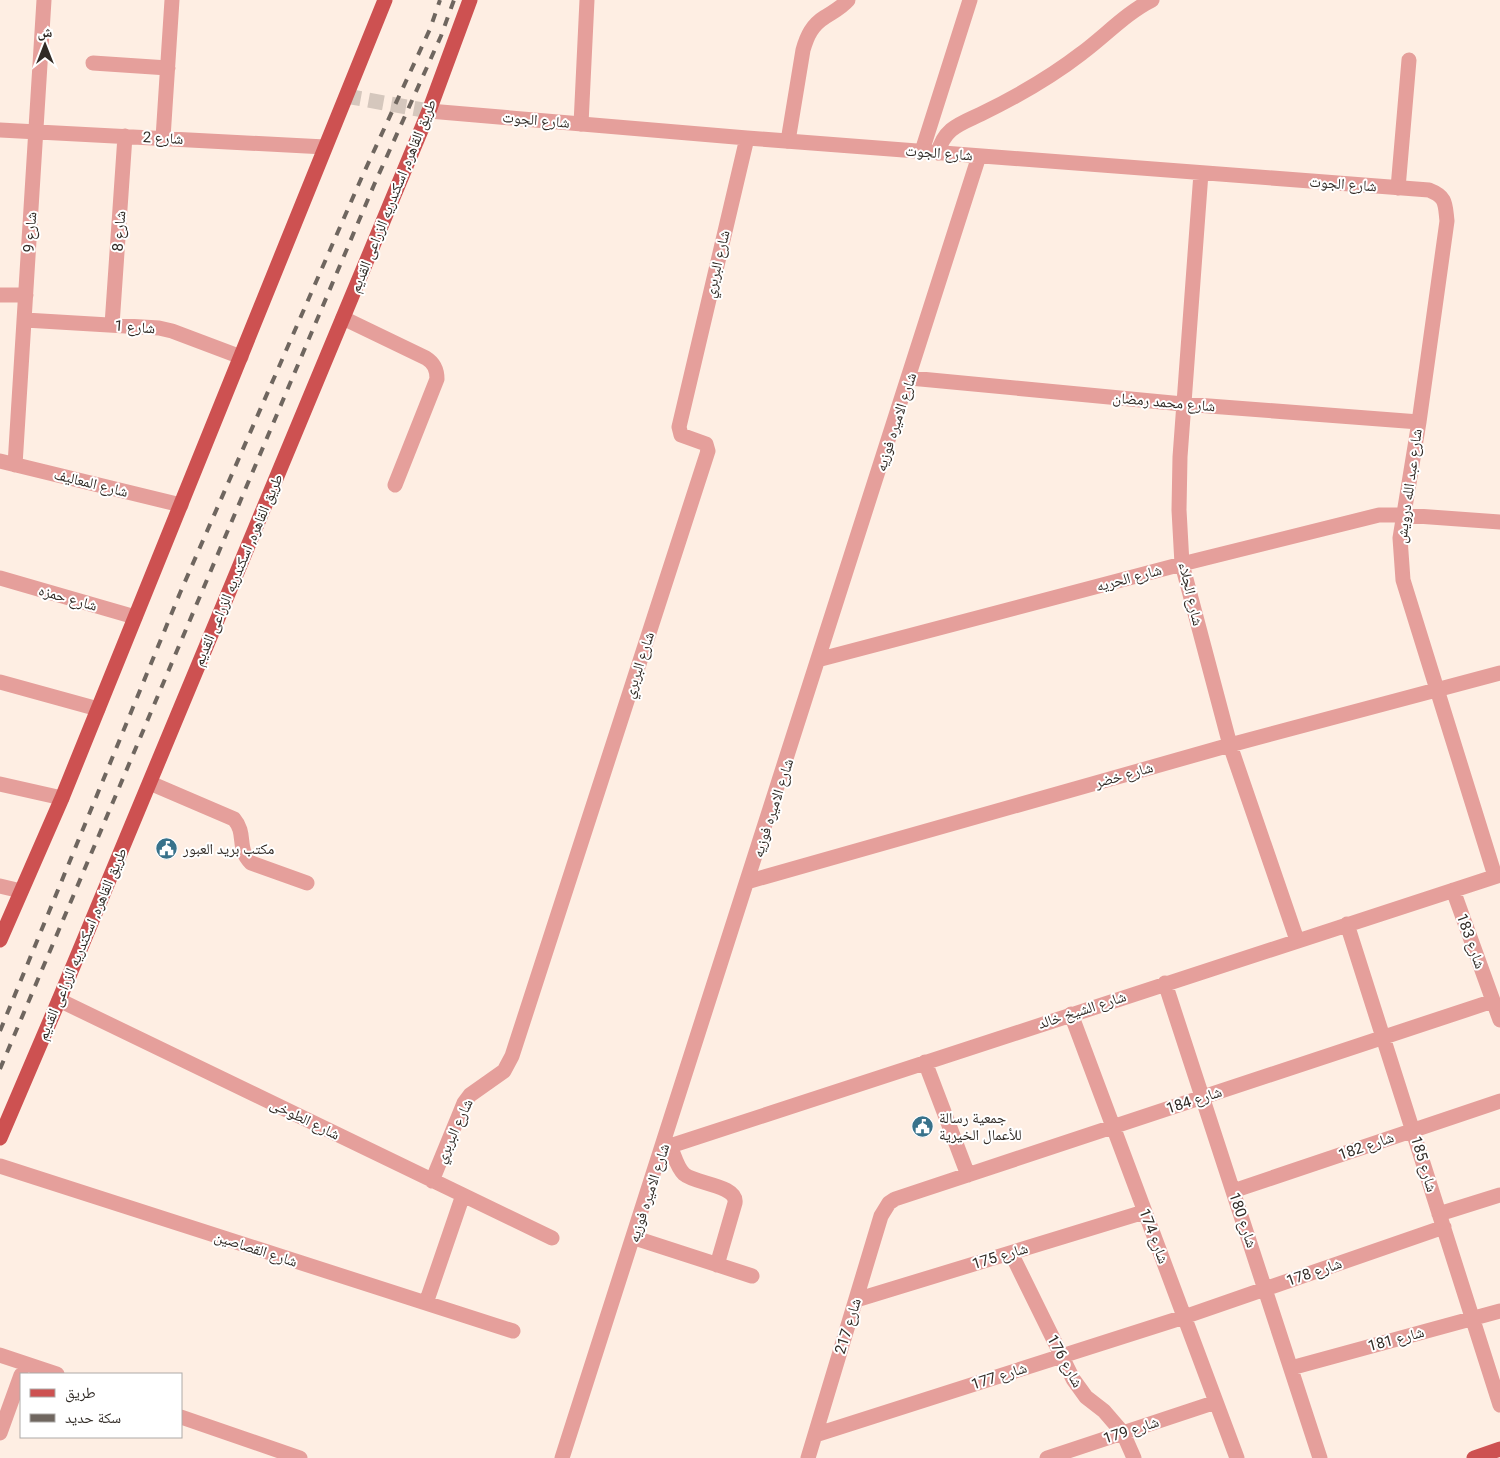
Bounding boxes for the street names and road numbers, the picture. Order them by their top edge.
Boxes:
street label: طريق القاهره, اسكندريه الزراعى القديم [346,97,441,296]
street label: شارع الجوت [501,108,571,133]
street label: شارع 2 [142,128,184,149]
street label: شارع الجوت [905,142,973,165]
street label: شارع الجوت [1309,173,1377,196]
street label: شارع 8 [109,210,130,252]
street label: شارع 9 [20,211,41,253]
street label: شارع البربري [700,228,736,300]
street label: شارع 1 [114,317,156,338]
street label: شارع الاميره فوزيه [872,370,921,474]
street label: شارع محمد رمضان [1112,389,1216,416]
street label: شارع عبد الله درويش [1392,427,1427,545]
street label: شارع المعاليف [52,465,130,502]
street label: طريق القاهره, اسكندريه الزراعى القديم [189,471,288,669]
street label: شارع الجلاء [1174,560,1207,628]
street label: شارع الحريه [1094,561,1164,596]
street label: شارع حمزه [36,581,100,616]
street label: شارع البربري [620,629,661,701]
street label: شارع الاميره فوزيه [749,756,798,860]
street label: شارع خضر [1092,758,1155,793]
street label: طريق القاهره, اسكندريه الزراعى القديم [33,845,132,1043]
street label: شارع 183 [1452,911,1489,972]
street label: شارع الشيخ خالد [1036,987,1129,1034]
street label: شارع 184 [1164,1083,1225,1118]
street label: شارع الطوخى [267,1094,343,1145]
street label: شارع البربري [431,1096,479,1167]
street label: شارع 182 [1336,1128,1397,1165]
street label: شارع 185 [1406,1134,1441,1195]
street label: شارع الاميره فوزيه [625,1141,674,1245]
street label: شارع 180 [1224,1190,1261,1251]
street label: شارع 174 [1134,1206,1173,1267]
street label: شارع القصاصين [212,1227,300,1272]
street label: شارع 175 [970,1239,1031,1274]
street label: شارع 178 [1284,1254,1345,1291]
street label: شارع 217 [831,1296,866,1356]
street label: شارع 181 [1366,1323,1426,1356]
street label: شارع 176 [1042,1331,1087,1391]
street label: شارع 177 [969,1359,1030,1394]
street label: شارع 179 [1101,1413,1162,1448]

